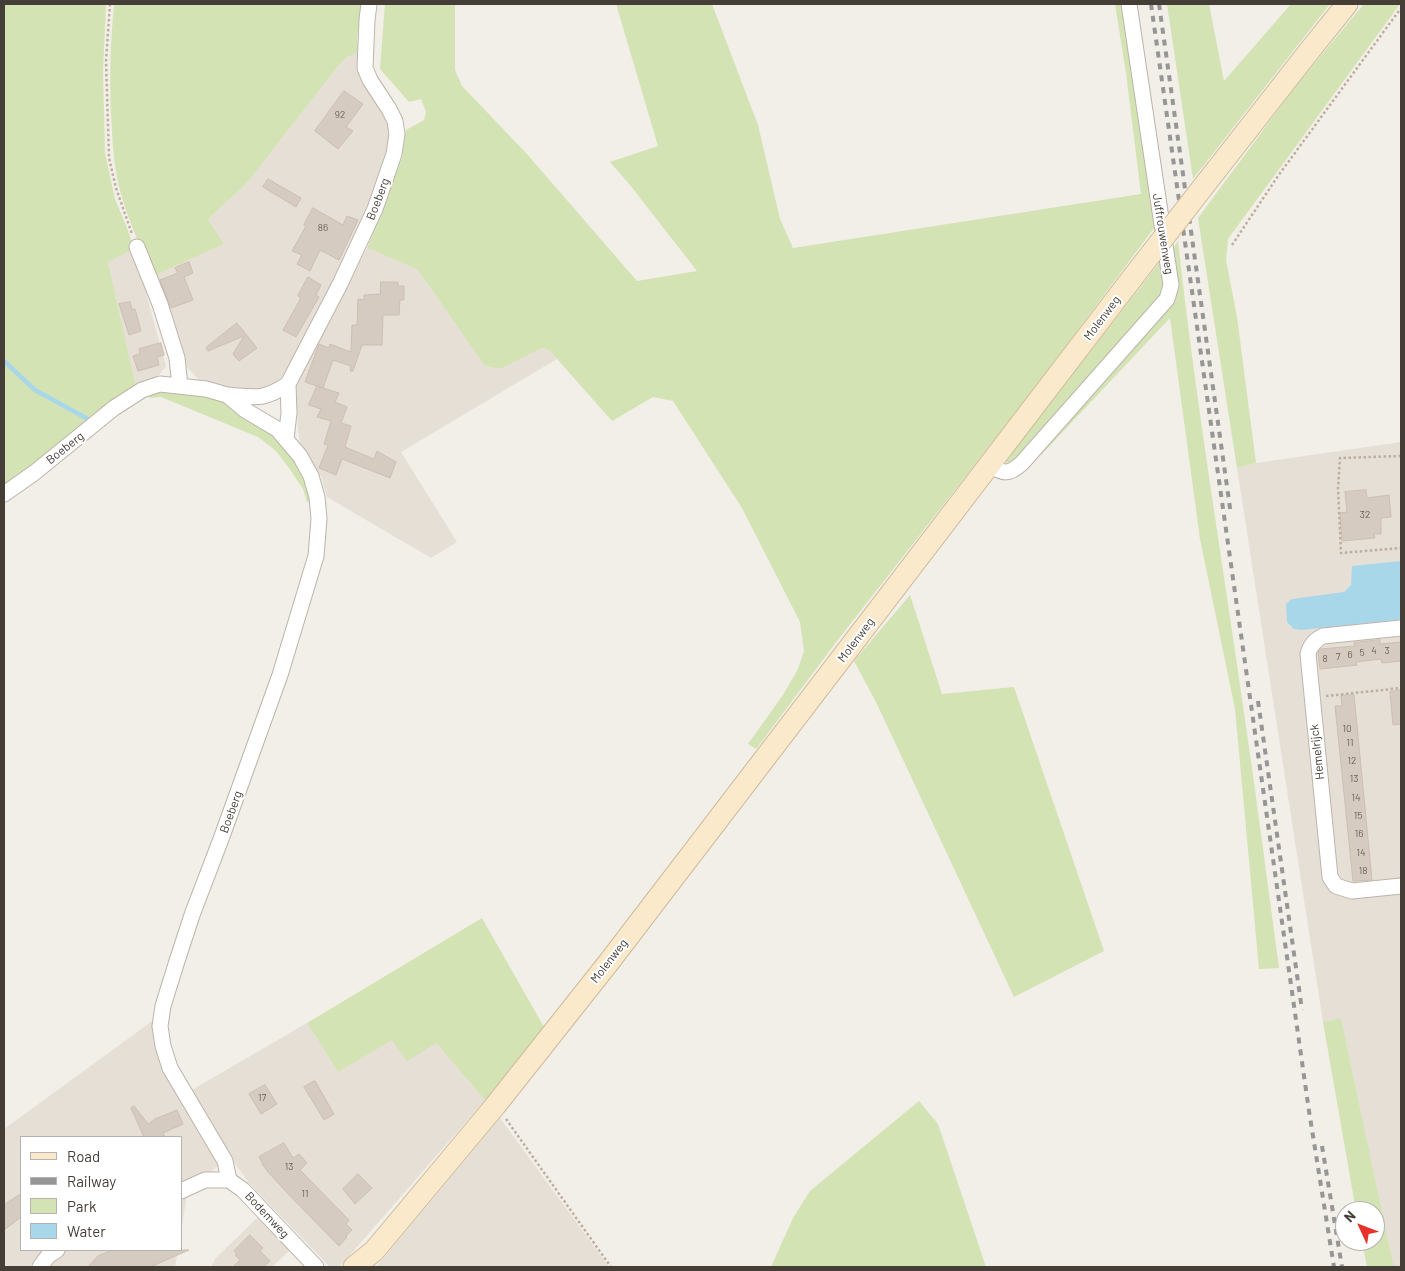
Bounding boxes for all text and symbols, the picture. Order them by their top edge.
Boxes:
house number: 92 [335,109,345,121]
street label: Boeberg [363,176,393,222]
street label: Juffrouwenweg [1150,193,1176,275]
house number: 86 [318,222,328,234]
street label: Molenweg [1081,293,1123,343]
street label: Boeberg [43,429,87,467]
house number: 32 [1360,509,1370,521]
street label: Molenweg [835,615,877,665]
house number: 4 [1371,645,1377,657]
house number: 3 [1384,645,1390,657]
house number: 5 [1359,647,1365,659]
house number: 6 [1347,649,1353,661]
house number: 7 [1336,651,1340,663]
house number: 8 [1322,653,1328,665]
street label: Hemelrijck [1307,723,1327,781]
house number: 10 [1342,723,1352,735]
house number: 11 [1346,737,1354,749]
house number: 12 [1348,755,1356,767]
house number: 13 [1350,773,1358,785]
street label: Boeberg [217,789,245,835]
house number: 14 [1351,792,1361,804]
house number: 15 [1354,810,1362,822]
house number: 16 [1355,828,1363,840]
house number: 14 [1356,847,1366,859]
house number: 18 [1359,865,1367,877]
street label: Molenweg [587,936,631,986]
house number: 17 [258,1092,266,1104]
legend [20,1136,182,1251]
text: Road [67,1147,100,1165]
house number: 13 [285,1161,293,1173]
text: Railway [67,1172,116,1190]
house number: 11 [301,1188,309,1200]
street label: Bodemweg [242,1189,292,1241]
text: Park [67,1197,96,1215]
north arrow [1335,1201,1385,1251]
text: N [1340,1207,1359,1225]
text: Water [67,1222,106,1240]

